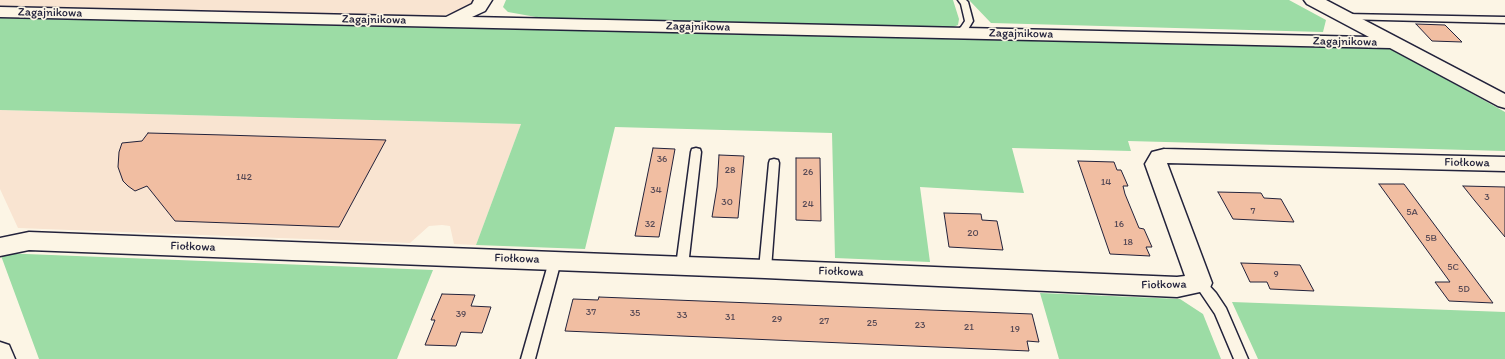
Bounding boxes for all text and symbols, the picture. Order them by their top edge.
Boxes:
street label: Zagajnikowa [18,5,82,21]
street label: Zagajnikowa [342,12,406,28]
street label: Zagajnikowa [666,19,730,35]
street label: Zagajnikowa [989,26,1053,42]
street label: Zagajnikowa [1313,34,1377,50]
house number: 36 [657,153,667,165]
street label: Fiołkowa [1444,155,1490,171]
house number: 28 [725,164,735,176]
house number: 26 [803,166,813,178]
house number: 142 [236,171,252,183]
house number: 14 [1101,176,1111,188]
house number: 34 [650,184,662,196]
house number: 3 [1484,191,1490,203]
house number: 30 [721,196,733,208]
house number: 24 [802,198,814,210]
house number: 7 [1251,205,1255,217]
house number: 5A [1406,206,1418,218]
house number: 32 [645,218,655,230]
house number: 16 [1114,218,1124,230]
house number: 20 [967,227,979,239]
house number: 5B [1425,232,1437,244]
house number: 18 [1123,236,1133,248]
street label: Fiołkowa [170,239,216,255]
street label: Fiołkowa [494,251,540,267]
house number: 5C [1447,261,1459,273]
street label: Fiołkowa [818,264,864,280]
house number: 9 [1273,268,1279,280]
street label: Fiołkowa [1141,277,1187,293]
house number: 5D [1458,283,1470,295]
house number: 37 [586,306,596,318]
house number: 35 [630,307,640,319]
house number: 39 [456,308,466,320]
house number: 33 [677,309,687,321]
house number: 31 [725,311,735,323]
house number: 29 [772,313,782,325]
house number: 27 [819,315,829,327]
house number: 25 [867,317,877,329]
house number: 23 [915,319,925,331]
house number: 21 [964,321,974,333]
house number: 19 [1010,323,1020,335]

